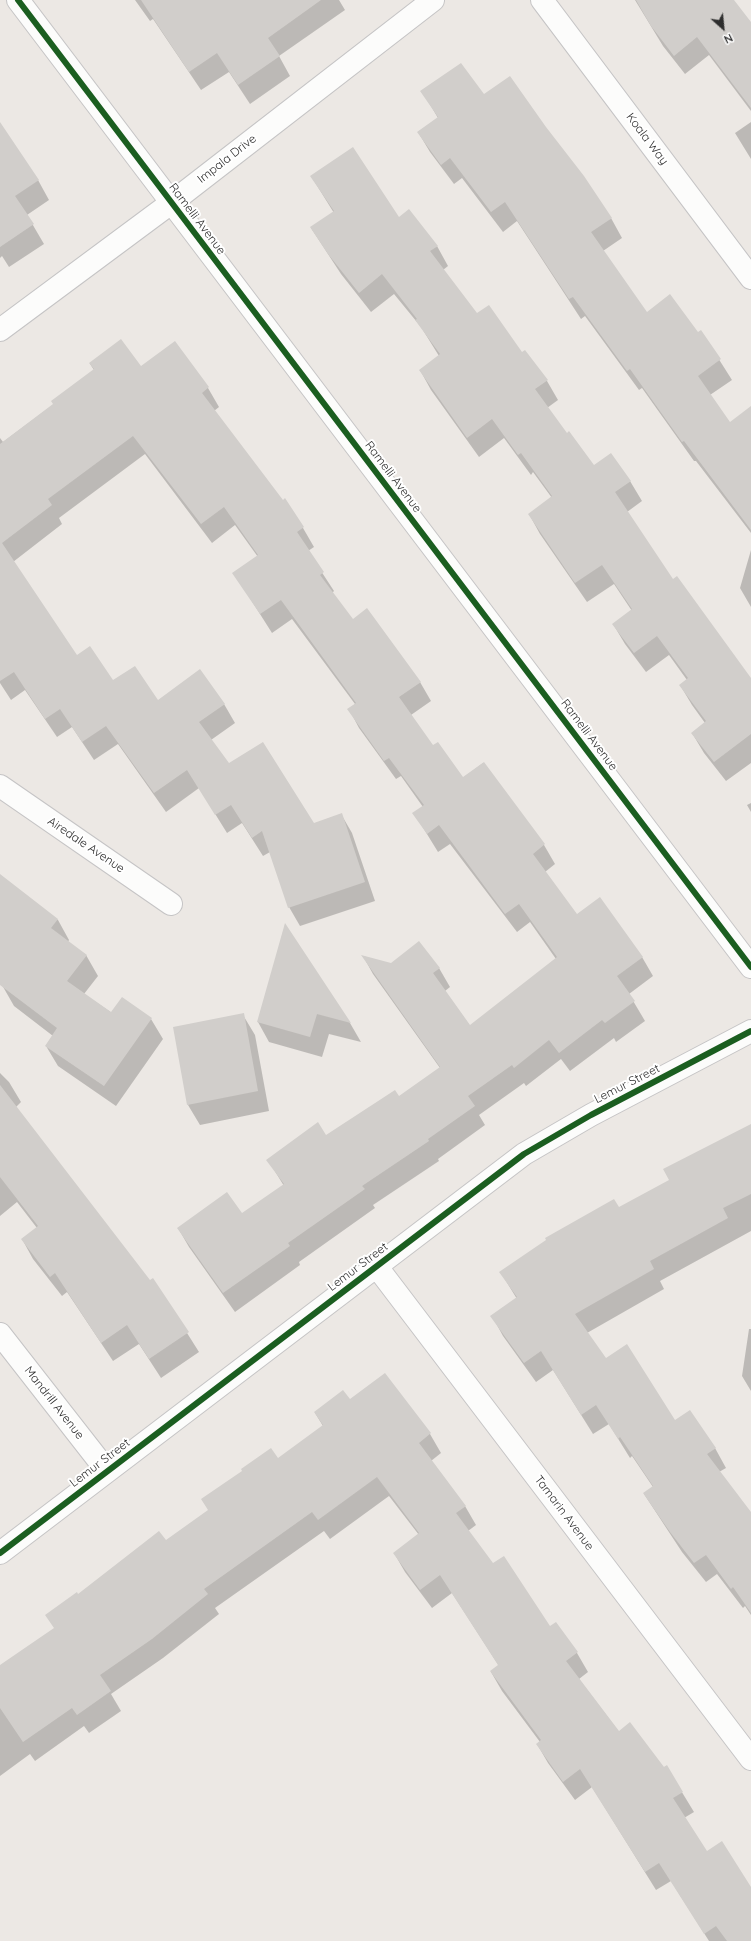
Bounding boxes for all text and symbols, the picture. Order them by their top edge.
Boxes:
north arrow [703,8,743,48]
text: N [722,31,735,47]
street label: Koala Way [623,110,671,168]
street label: Impala Drive [195,132,259,186]
street label: Ramelli Avenue [166,181,228,257]
street label: Ramelli Avenue [362,439,424,515]
street label: Ramelli Avenue [558,697,620,773]
street label: Airedale Avenue [45,814,127,876]
street label: Lemur Street [592,1061,662,1107]
street label: Lemur Street [325,1240,391,1294]
street label: Mandrill Avenue [21,1364,87,1442]
street label: Lemur Street [67,1436,133,1490]
street label: Tamarin Avenue [531,1473,597,1553]

